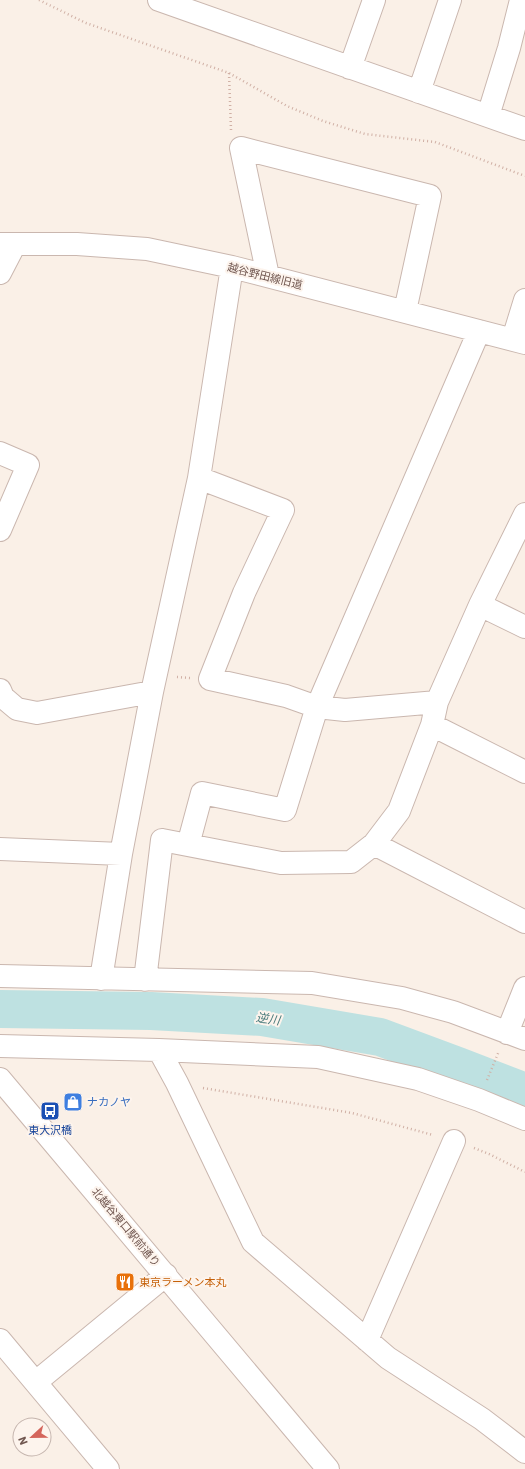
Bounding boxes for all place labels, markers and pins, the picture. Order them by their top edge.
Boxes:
shop icon: ナカノヤ [62,1091,84,1113]
place label: ナカノヤ [87,1095,131,1109]
bus stop icon: 東大沢橋 [39,1100,61,1122]
place label: 東大沢橋 [28,1123,72,1137]
restaurant icon: 東京ラーメン本丸 [114,1271,136,1293]
place label: 東京ラーメン本丸 [139,1275,227,1289]

